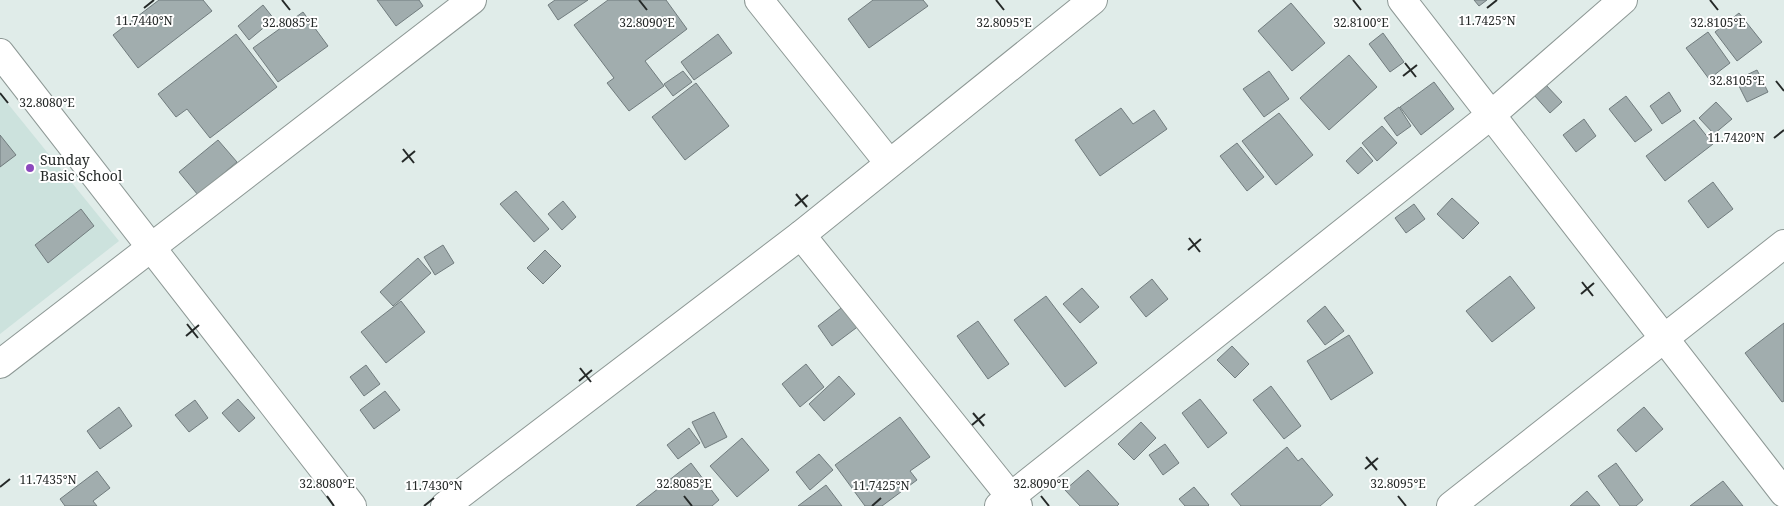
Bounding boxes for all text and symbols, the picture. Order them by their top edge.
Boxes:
text: 11.7440°N [115,12,173,29]
text: 11.7425°N [1458,12,1516,29]
text: 32.8085°E [262,14,318,31]
text: 32.8090°E [619,14,675,31]
text: 32.8095°E [976,14,1032,31]
text: 32.8100°E [1333,14,1389,31]
text: 32.8105°E [1690,14,1746,31]
text: 32.8105°E [1709,72,1765,89]
text: 32.8080°E [19,94,75,111]
text: 11.7420°N [1707,129,1765,146]
place label: Sunday Basic School [40,150,123,185]
marker: Sunday Basic School [24,162,36,174]
text: 11.7435°N [19,471,77,488]
text: 32.8080°E [299,475,355,492]
text: 32.8085°E [656,475,712,492]
text: 32.8090°E [1013,475,1069,492]
text: 32.8095°E [1370,475,1426,492]
text: 11.7430°N [405,477,463,494]
text: 11.7425°N [852,477,910,494]

